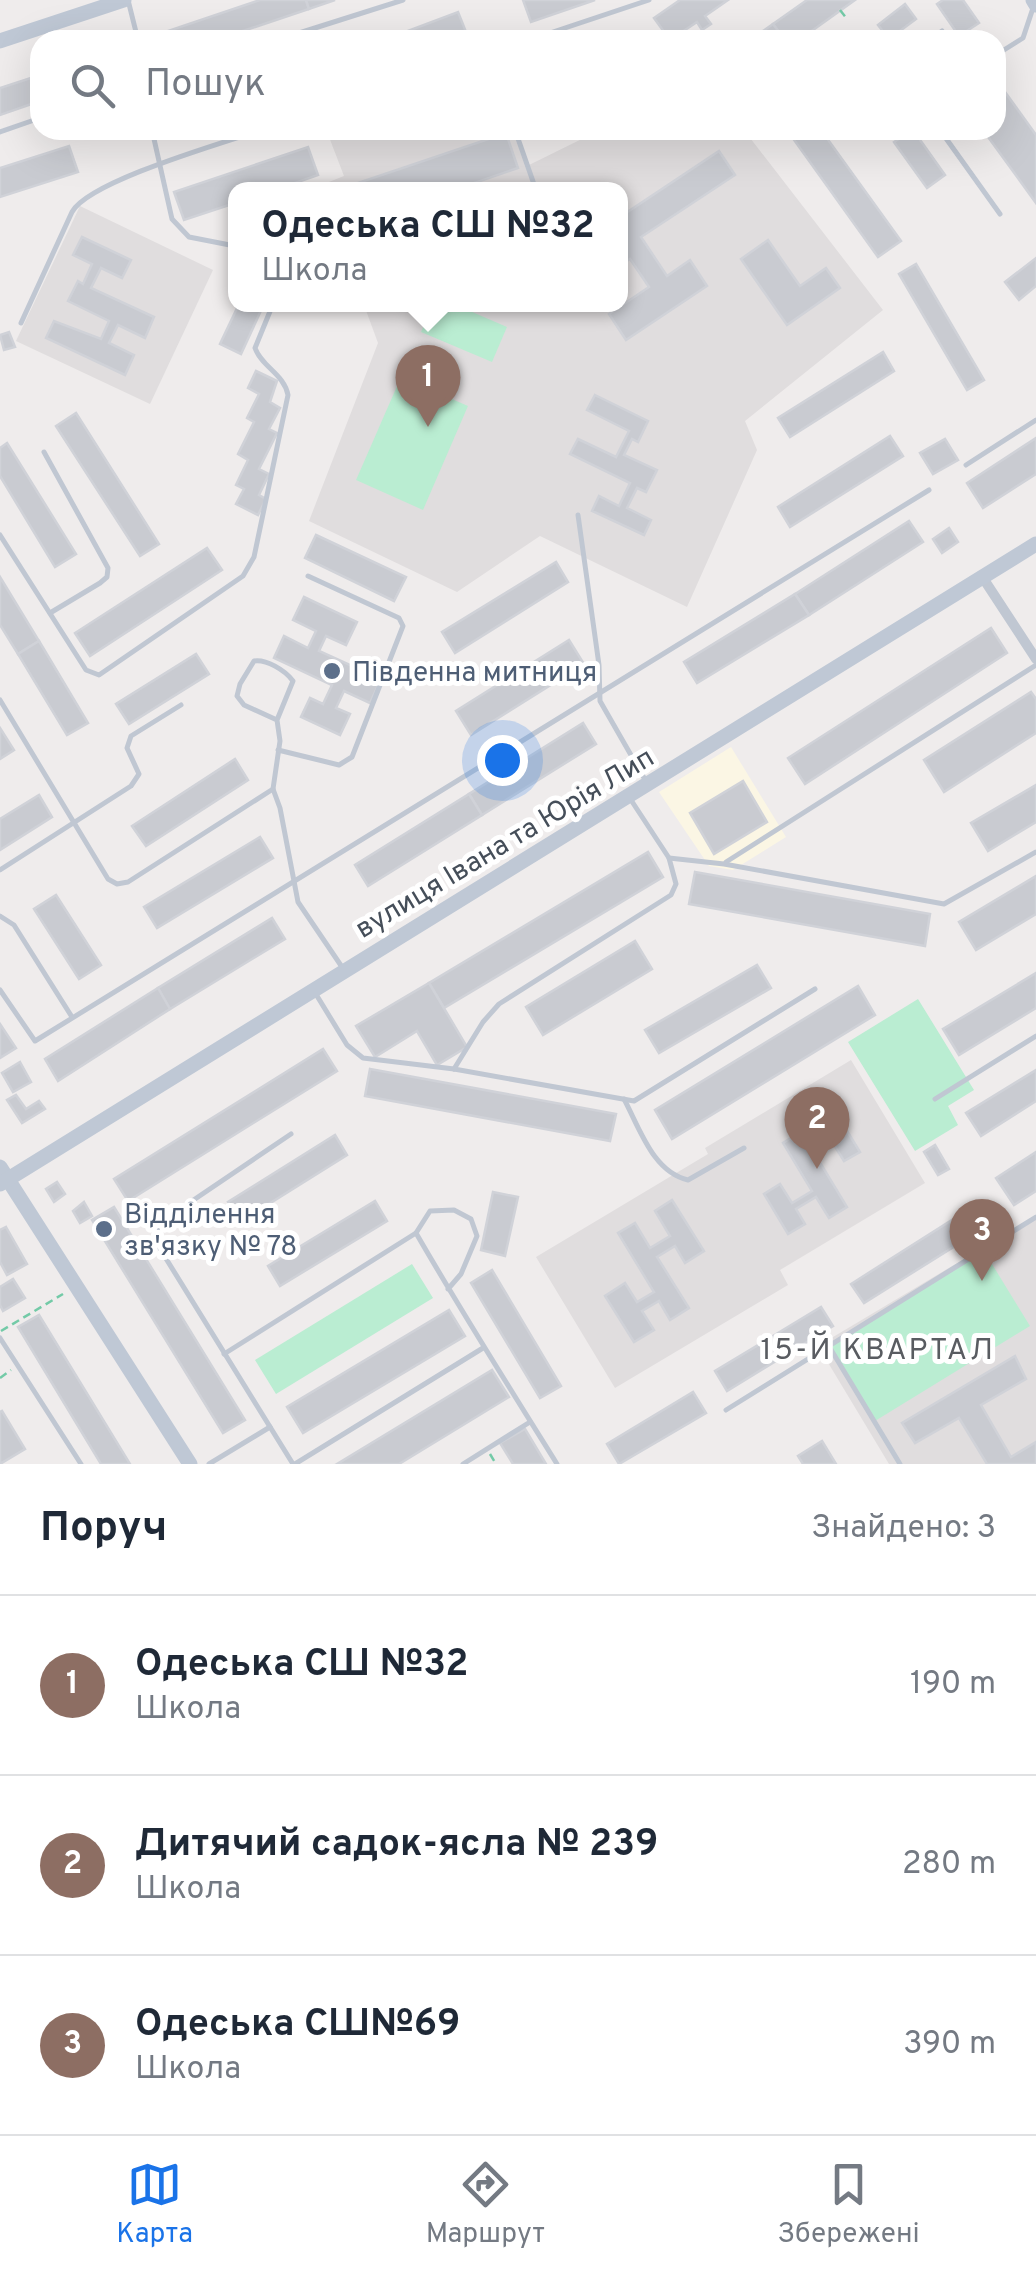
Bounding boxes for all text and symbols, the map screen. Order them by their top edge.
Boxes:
search box [30,30,1006,140]
icon: search [65,58,120,113]
text: Пошук [145,61,266,110]
popup [228,182,628,312]
text: Одеська СШ №32 [261,203,595,252]
text: Школа [261,252,367,292]
pin: 1 [396,344,460,427]
place label: Південна митниця [352,656,597,692]
marker: Південна митниця [321,660,343,682]
your location [477,735,528,786]
street label: вулиця Івана та Юрія Лип [349,741,662,948]
pin: 2 [784,1086,850,1169]
place label: Відділення зв'язку № 78 [124,1198,297,1266]
pin: 3 [950,1198,1014,1281]
marker: Відділення зв'язку № 78 [93,1218,115,1240]
district label: 15-Й КВАРТАЛ [761,1330,995,1370]
text: Поруч [40,1503,167,1556]
text: Знайдено: 3 [811,1509,996,1549]
text: Одеська СШ №32 [135,1641,469,1690]
text: 1 [66,1665,79,1705]
text: 190 m [910,1665,996,1705]
text: Школа [135,1690,241,1730]
text: Дитячий садок-ясла № 239 [135,1821,658,1870]
text: 2 [63,1845,82,1885]
text: 280 m [902,1845,996,1885]
text: Школа [135,1870,241,1910]
text: Одеська СШ№69 [135,2001,460,2050]
text: 3 [63,2025,82,2065]
text: 390 m [903,2025,996,2065]
text: Школа [135,2050,241,2090]
tab: Карта [116,2157,193,2253]
tab: Маршрут [426,2157,545,2253]
tab: Збережені [778,2157,920,2253]

